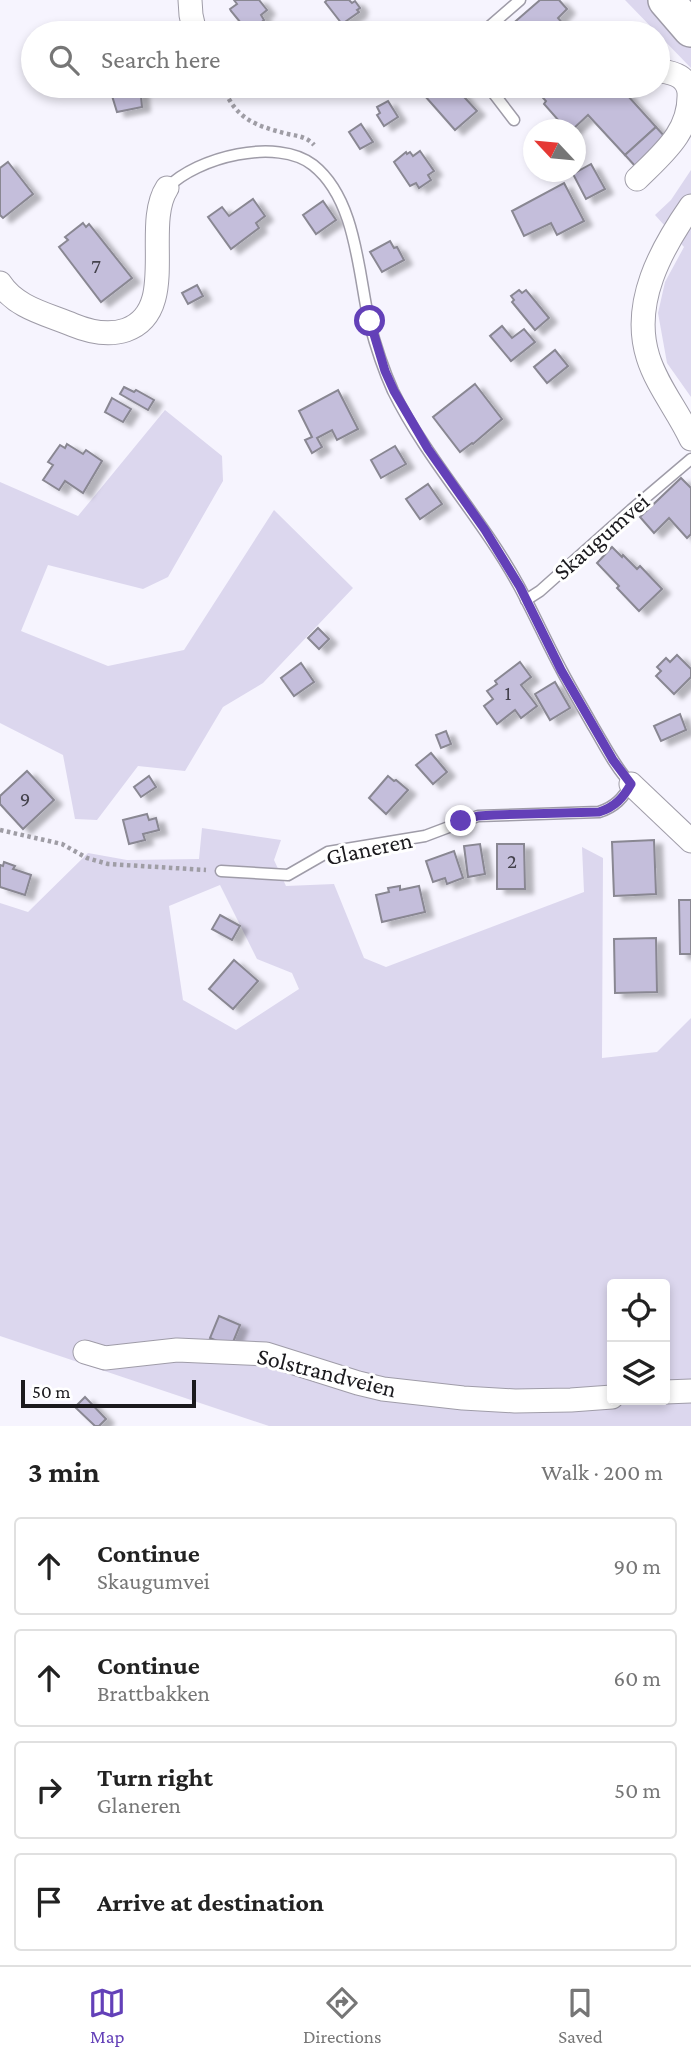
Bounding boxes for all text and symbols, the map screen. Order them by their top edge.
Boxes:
search box [21,21,670,98]
icon: search [45,41,83,79]
text: Search here [101,45,220,74]
north arrow [523,119,586,182]
house number: 7 [91,254,101,278]
route start [354,305,385,336]
street label: Skaugumvei [548,487,654,585]
house number: 1 [505,681,512,705]
house number: 9 [20,787,30,811]
route end [445,805,476,836]
street label: Glaneren [323,826,415,870]
house number: 2 [507,849,517,873]
map controls [607,1279,670,1405]
button: locate [607,1279,670,1342]
street label: Solstrandveien [255,1342,400,1402]
button: layers [607,1342,670,1405]
scale bar [21,1377,196,1409]
text: 50 m [32,1381,71,1402]
text: 3 min [28,1455,100,1488]
text: Walk · 200 m [541,1459,663,1485]
text: Continue [97,1539,200,1568]
icon: ahead [30,1547,68,1585]
text: 90 m [614,1553,661,1579]
text: Skaugumvei [97,1568,210,1594]
text: Continue [97,1651,200,1680]
icon: ahead [30,1659,68,1697]
text: 60 m [614,1665,661,1691]
text: Brattbakken [97,1680,210,1706]
text: Turn right [97,1763,213,1792]
icon: right [30,1771,68,1809]
text: 50 m [614,1777,661,1803]
text: Glaneren [97,1792,181,1818]
icon: arrive [30,1883,68,1921]
text: Arrive at destination [97,1888,324,1917]
tab: Map [88,1984,126,2047]
tab: Directions [303,1984,382,2047]
tab: Saved [558,1984,603,2047]

